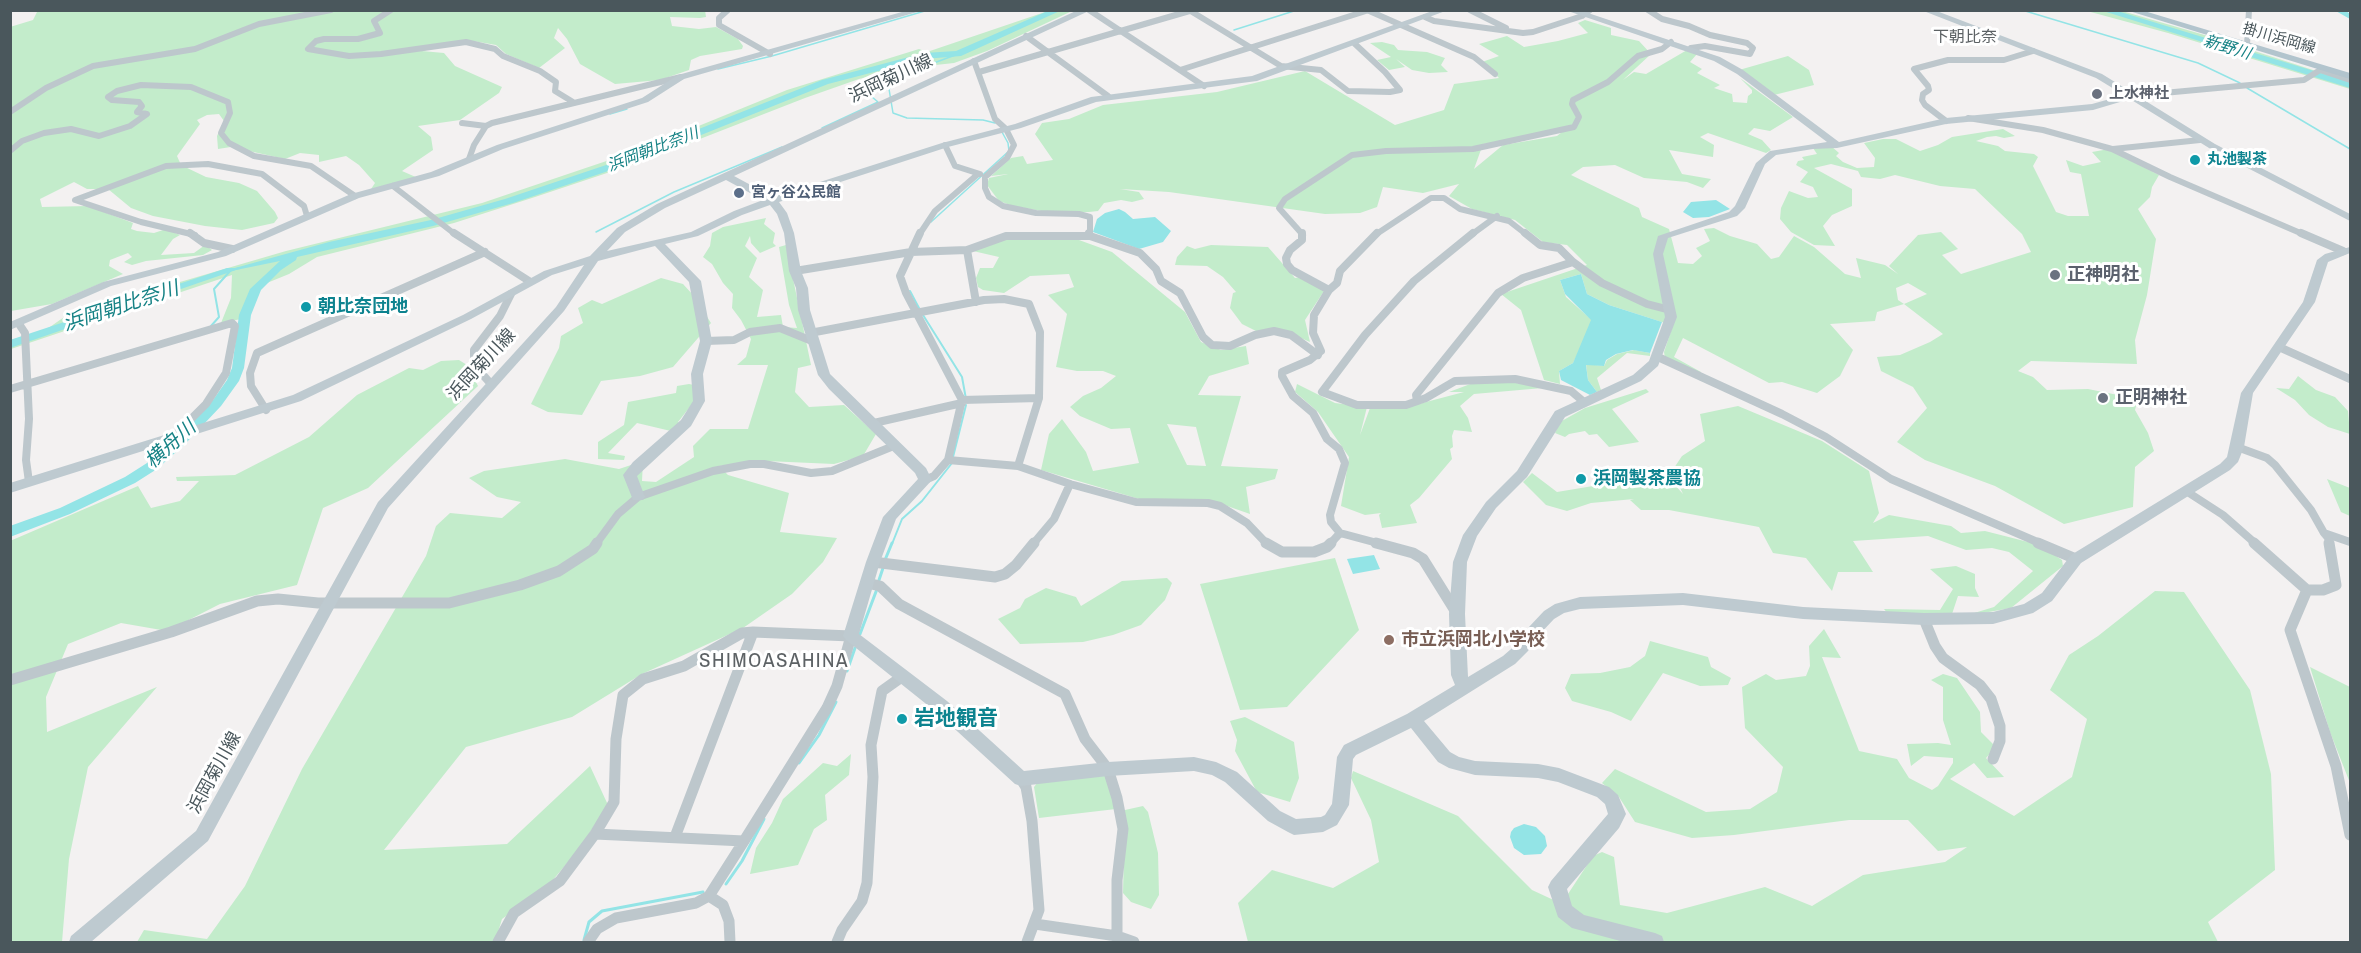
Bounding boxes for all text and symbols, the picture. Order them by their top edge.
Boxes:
street label: 掛川浜岡線 [2240,20,2318,58]
district label: 下朝比奈 [1933,28,1997,48]
water label: 新野川 [2201,32,2253,64]
street label: 浜岡菊川線 [846,50,936,108]
place label: 上水神社 [2109,85,2169,103]
marker: 上水神社 [2090,87,2104,101]
water label: 浜岡朝比奈川 [605,124,701,176]
place label: 丸池製茶 [2207,151,2267,169]
marker: 丸池製茶 [2188,153,2202,167]
place label: 宮ヶ谷公民館 [751,184,841,202]
marker: 宮ヶ谷公民館 [732,186,746,200]
place label: 正神明社 [2067,264,2139,286]
marker: 正神明社 [2048,268,2062,282]
water label: 浜岡朝比奈川 [60,277,182,337]
place label: 朝比奈団地 [318,296,408,318]
marker: 朝比奈団地 [299,300,313,314]
street label: 浜岡菊川線 [443,325,521,405]
place label: 正明神社 [2115,387,2187,409]
marker: 正明神社 [2096,391,2110,405]
water label: 横舟川 [141,416,201,474]
place label: 浜岡製茶農協 [1593,468,1701,490]
marker: 浜岡製茶農協 [1574,472,1588,486]
place label: 市立浜岡北小学校 [1401,629,1545,651]
marker: 市立浜岡北小学校 [1382,633,1396,647]
district label: SHIMOASAHINA [699,648,849,674]
place label: 岩地観音 [914,706,998,732]
marker: 岩地観音 [895,712,909,726]
street label: 浜岡菊川線 [184,728,246,818]

